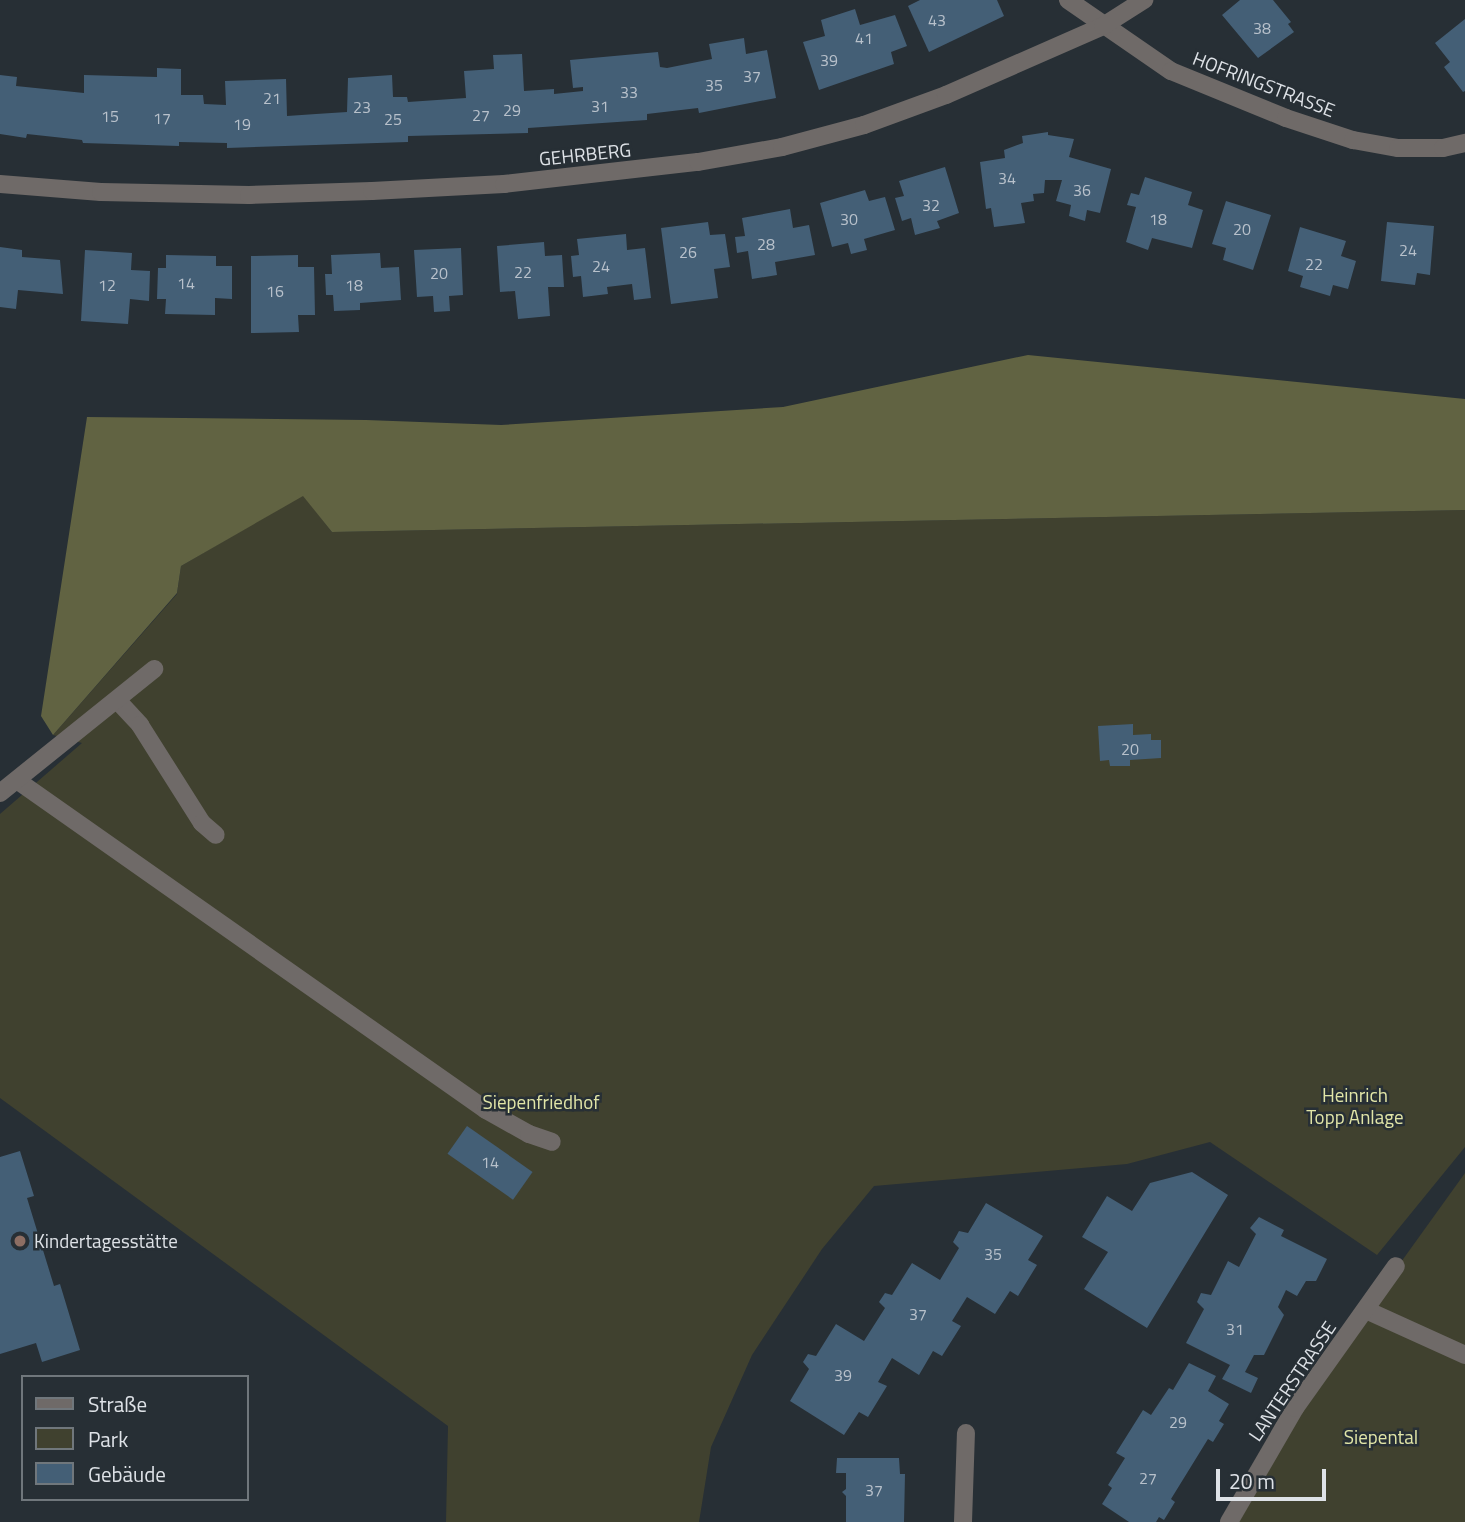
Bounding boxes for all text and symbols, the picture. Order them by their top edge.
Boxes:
house number: 43 [928,10,946,30]
house number: 38 [1253,18,1271,38]
house number: 41 [855,28,873,48]
street label: HOFRINGSTRASSE [1190,46,1338,122]
house number: 39 [820,50,838,70]
house number: 37 [743,66,761,86]
house number: 35 [705,75,723,95]
house number: 33 [620,82,638,102]
house number: 21 [263,88,281,108]
house number: 31 [591,96,609,116]
house number: 23 [353,97,371,117]
house number: 29 [503,100,521,120]
house number: 27 [472,105,490,125]
house number: 15 [101,106,119,126]
house number: 17 [153,108,171,128]
house number: 25 [384,109,402,129]
house number: 19 [233,114,251,134]
street label: GEHRBERG [538,138,632,170]
house number: 34 [998,168,1016,188]
house number: 36 [1073,180,1091,200]
house number: 32 [922,195,940,215]
house number: 30 [840,209,858,229]
house number: 18 [1149,209,1167,229]
house number: 20 [1233,219,1251,239]
house number: 28 [757,234,775,254]
house number: 24 [1399,240,1417,260]
house number: 26 [679,242,697,262]
house number: 22 [1305,254,1323,274]
house number: 24 [592,256,610,276]
house number: 22 [514,262,532,282]
house number: 20 [430,263,448,283]
house number: 14 [177,273,195,293]
house number: 12 [98,275,116,295]
house number: 18 [345,275,363,295]
house number: 16 [266,281,284,301]
house number: 20 [1121,739,1139,759]
park label: Heinrich Topp Anlage [1306,1084,1404,1128]
park label: Siepenfriedhof [482,1091,600,1113]
house number: 14 [481,1152,499,1172]
place label: Kindertagesstätte [34,1230,178,1252]
marker: Kindertagesstätte [12,1233,28,1249]
house number: 35 [984,1244,1002,1264]
house number: 37 [909,1304,927,1324]
street label: LANTERSTRASSE [1244,1317,1340,1445]
house number: 31 [1226,1319,1244,1339]
house number: 39 [834,1365,852,1385]
legend [21,1375,248,1501]
text: Straße [88,1388,147,1420]
house number: 29 [1169,1412,1187,1432]
text: Park [88,1423,128,1455]
park label: Siepental [1344,1426,1418,1448]
scale bar [1220,1456,1330,1500]
text: Gebäude [88,1458,166,1490]
text: 20 m [1229,1465,1275,1497]
house number: 27 [1139,1468,1157,1488]
house number: 37 [865,1480,883,1500]

